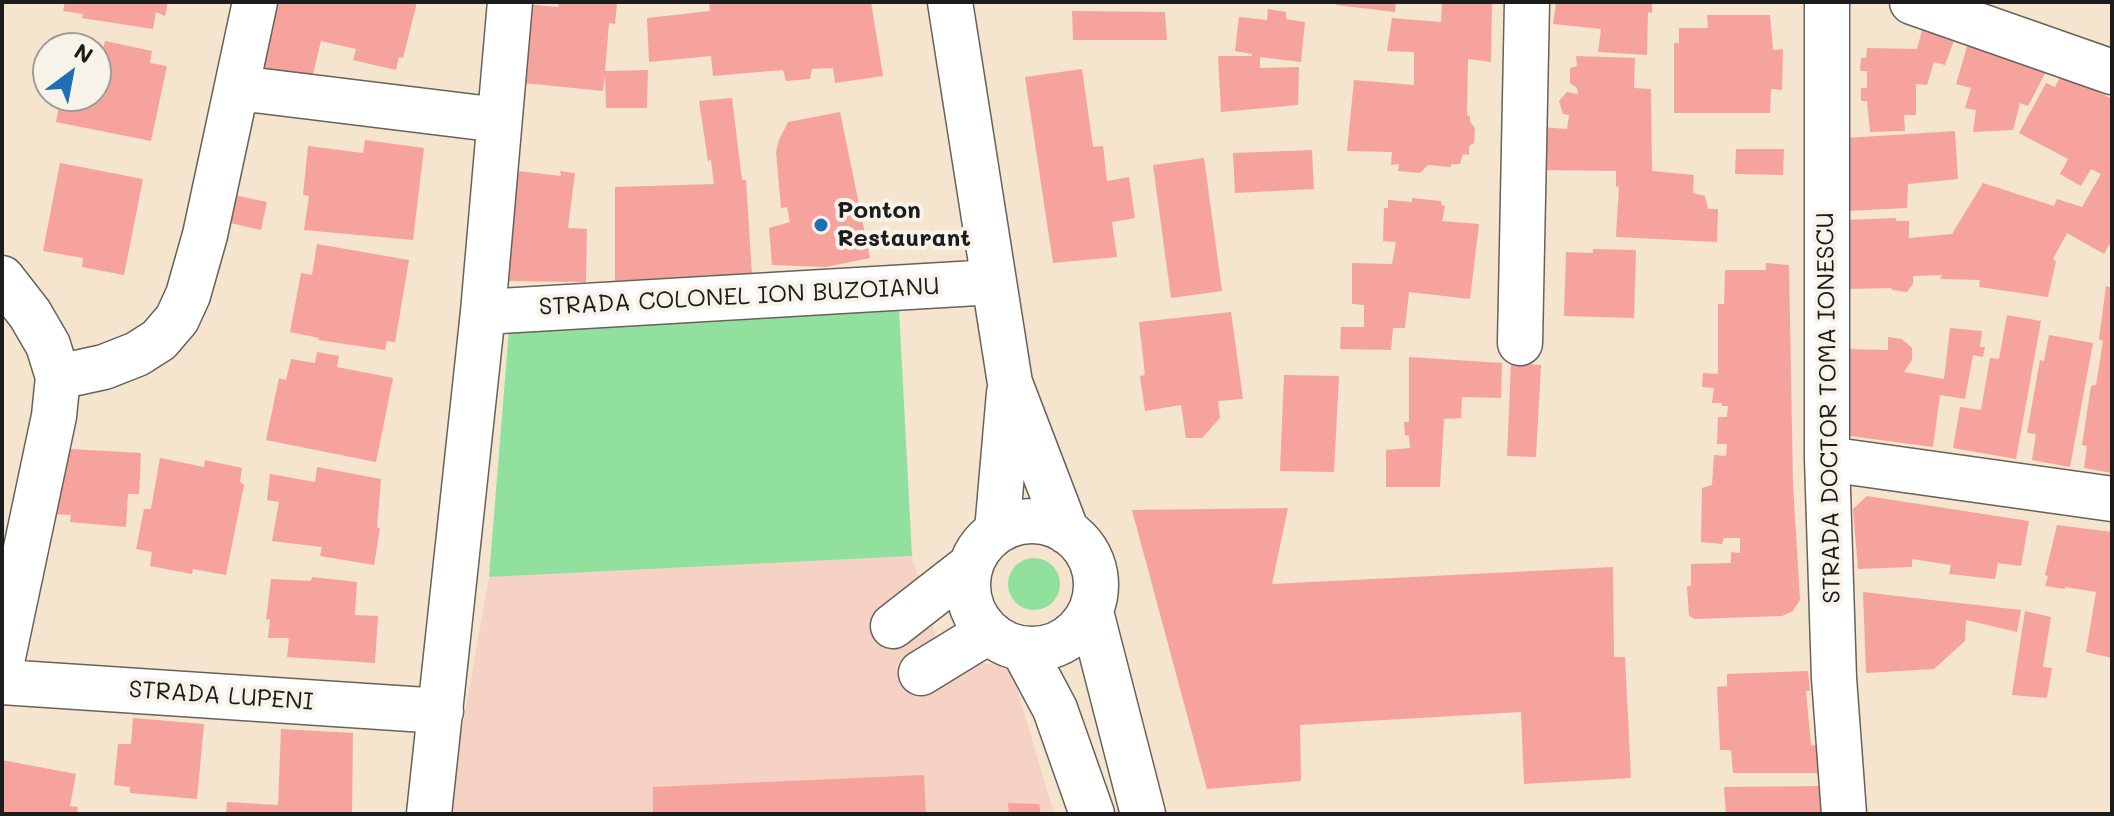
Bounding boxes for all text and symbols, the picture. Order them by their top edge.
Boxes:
north arrow [32,32,112,112]
text: N [69,36,99,70]
place label: Ponton Restaurant [837,197,971,253]
street label: STRADA DOCTOR TOMA IONESCU [1811,212,1847,604]
marker: Ponton Restaurant [812,216,830,234]
street label: STRADA COLONEL ION BUZOIANU [538,272,940,322]
street label: STRADA LUPENI [128,675,314,717]

